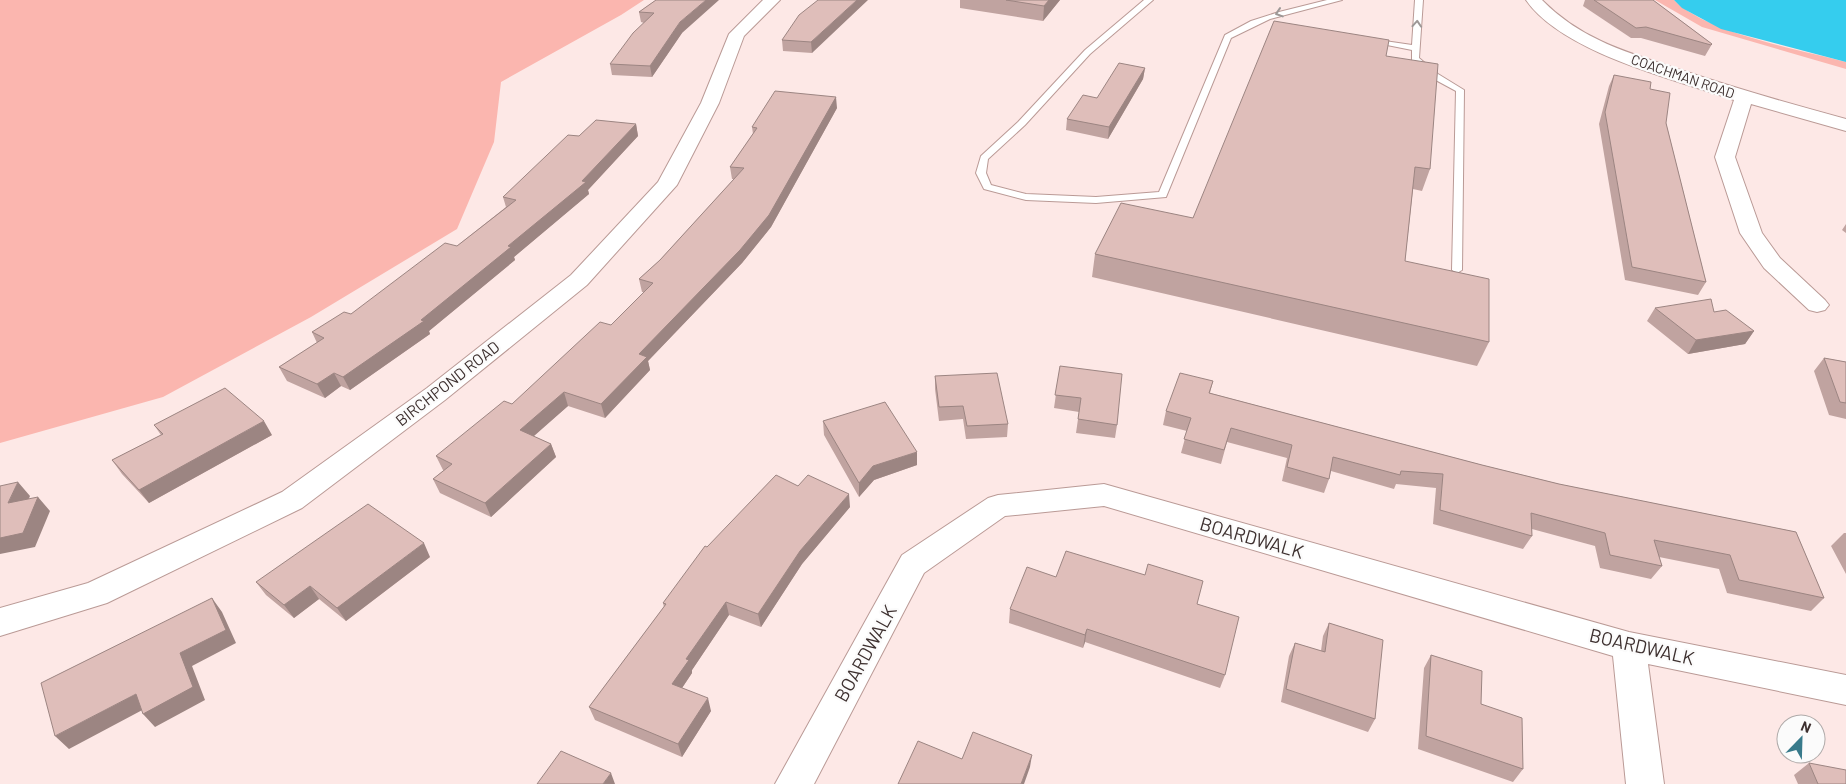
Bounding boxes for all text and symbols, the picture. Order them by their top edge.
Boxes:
one-way arrow [1275,8,1283,18]
one-way arrow [1411,20,1422,28]
street label: COACHMAN ROAD [1629,50,1737,102]
street label: BIRCHPOND ROAD [391,337,503,429]
street label: BOARDWALK [1197,511,1307,563]
street label: BOARDWALK [829,600,901,705]
street label: BOARDWALK [1587,623,1697,669]
north arrow [1776,714,1826,764]
text: N [1799,717,1814,736]

